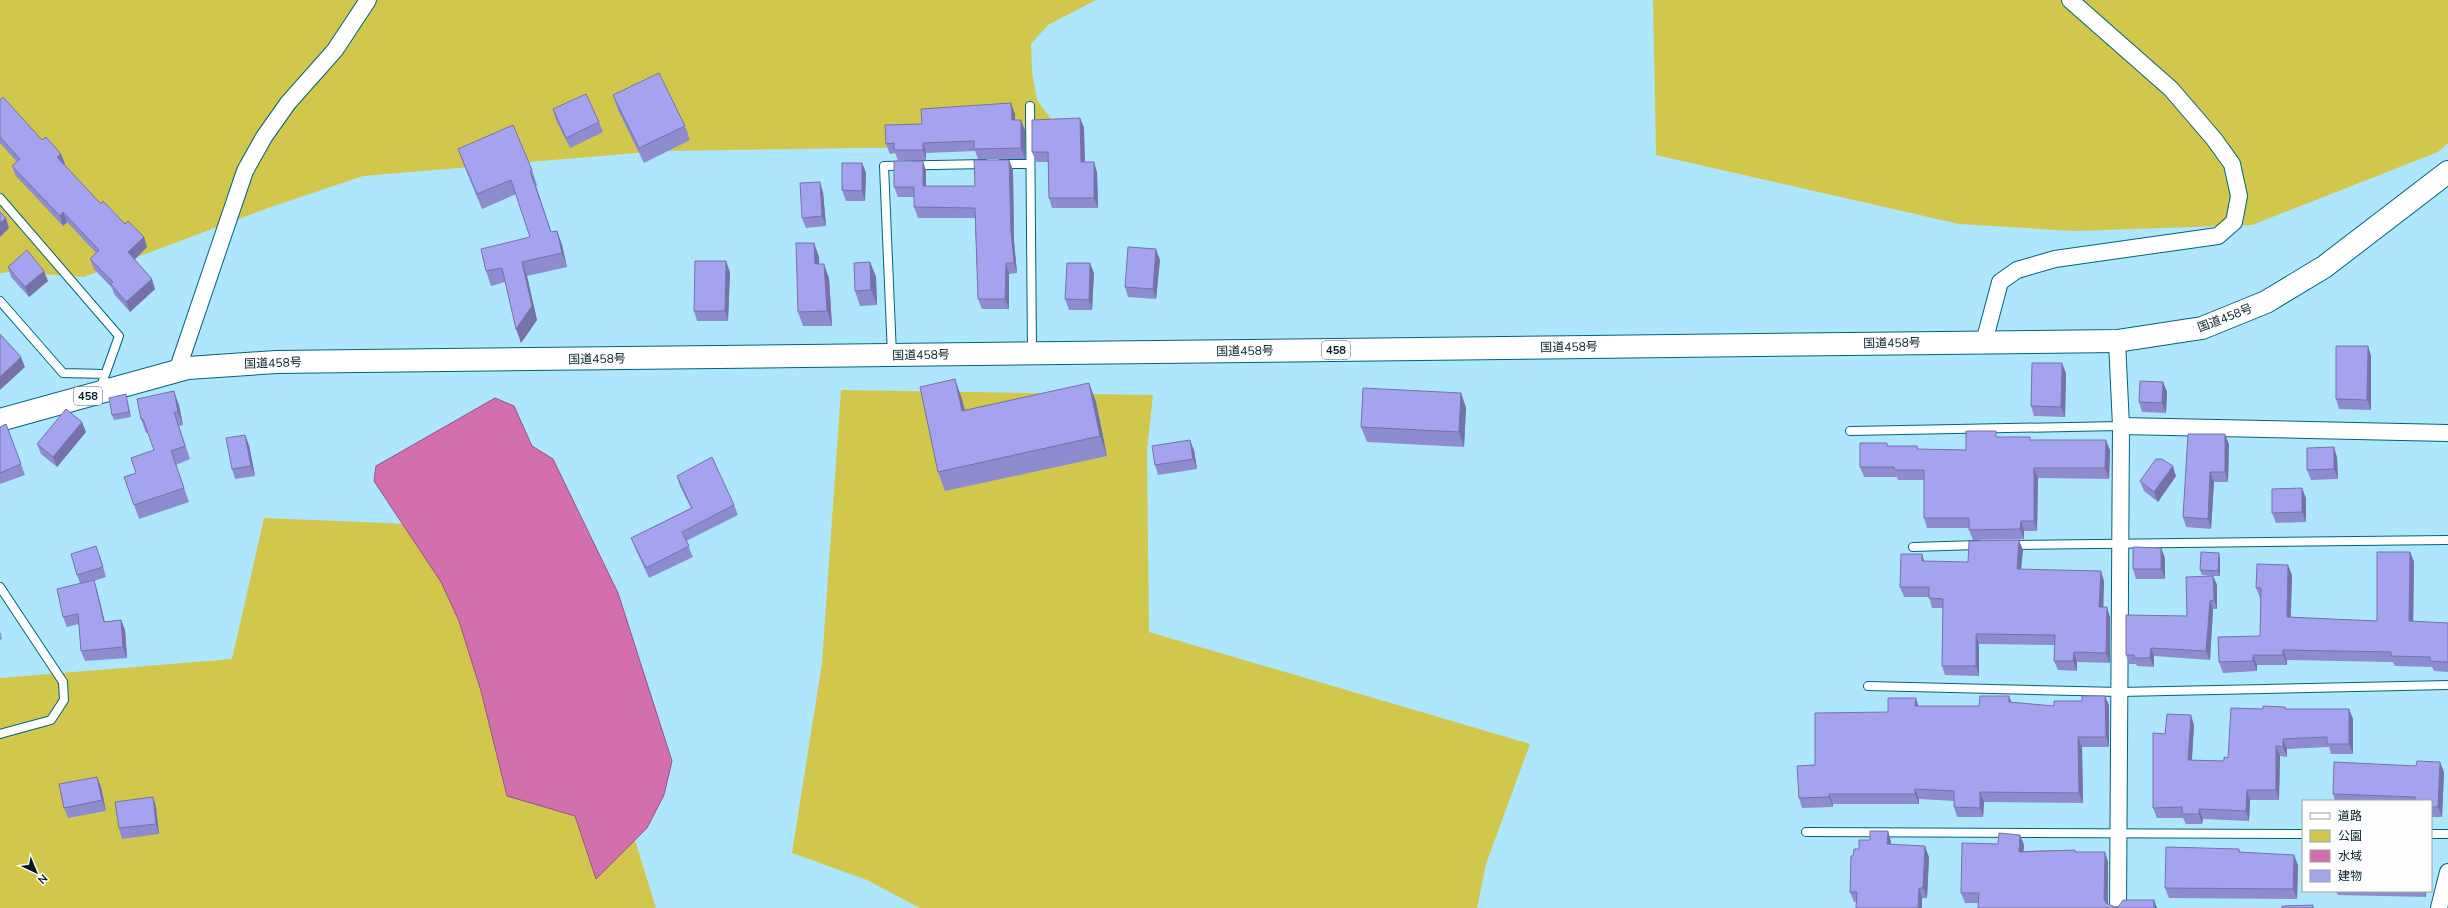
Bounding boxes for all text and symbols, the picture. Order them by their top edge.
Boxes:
street label: 国道458号 [2195,300,2255,336]
street label: 国道458号 [1863,334,1921,352]
street label: 国道458号 [1540,338,1598,356]
road number: 458 [1322,341,1350,359]
street label: 国道458号 [1216,342,1274,360]
street label: 国道458号 [892,346,950,364]
street label: 国道458号 [568,350,626,368]
street label: 国道458号 [244,354,302,372]
road number: 458 [74,387,102,405]
legend [2302,800,2432,892]
text: 道路 [2338,808,2362,824]
text: 公園 [2338,828,2362,844]
text: 水域 [2338,848,2362,864]
north arrow [16,852,56,892]
text: 建物 [2338,868,2362,884]
text: N [34,871,51,887]

